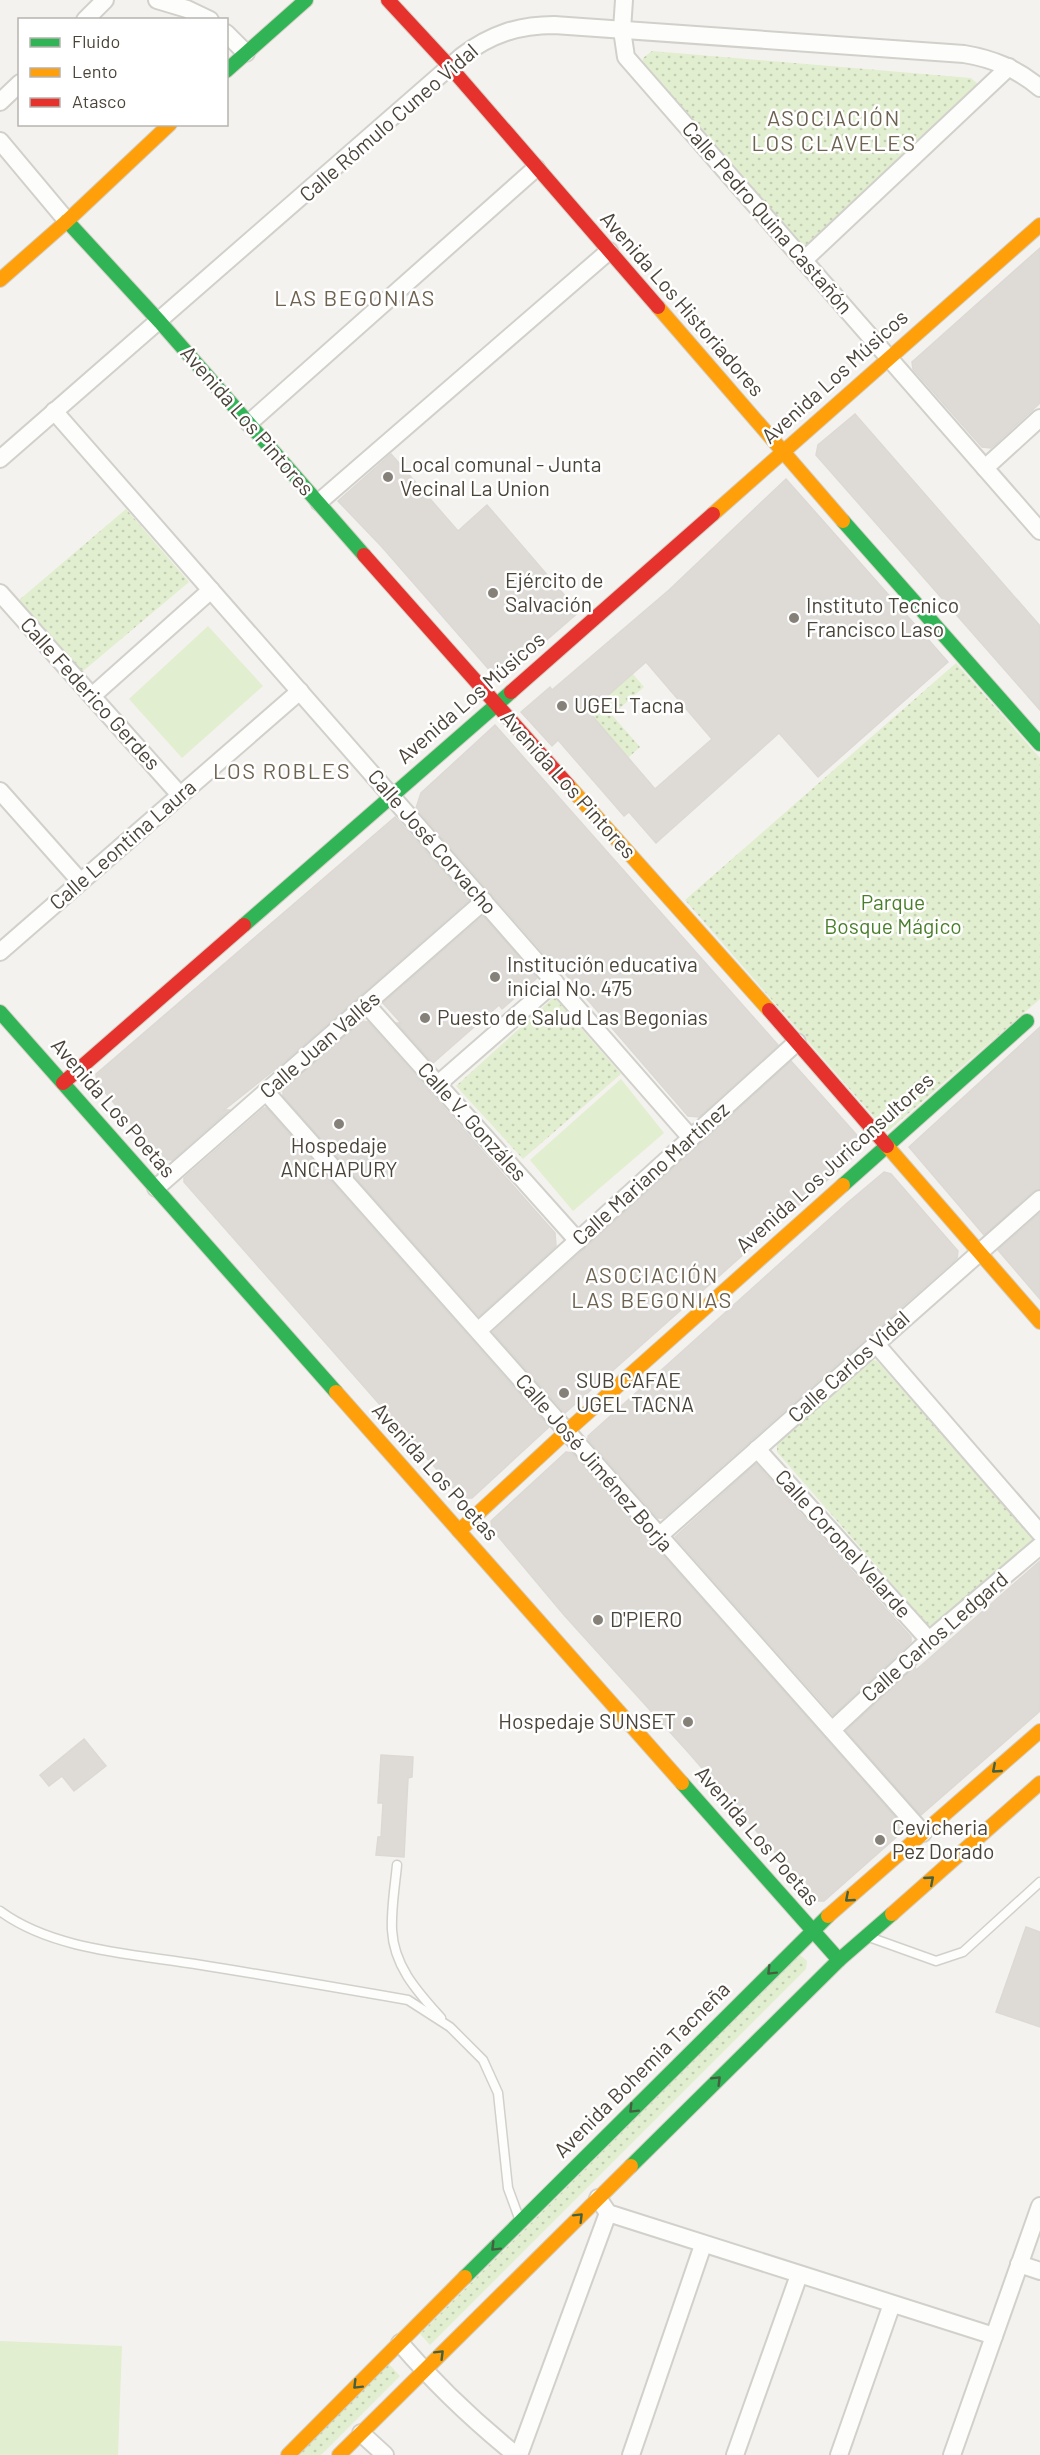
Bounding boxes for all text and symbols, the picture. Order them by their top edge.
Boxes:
legend [18,18,228,126]
text: Fluido [72,30,120,52]
street label: Calle Rómulo Cuneo Vidal [294,38,482,206]
text: Lento [72,60,118,82]
text: Atasco [72,90,126,112]
district label: ASOCIACIÓN LOS CLAVELES [751,104,917,155]
street label: Calle Pedro Quina Castañón [678,116,859,318]
street label: Avenida Los Historiadores [596,205,770,401]
district label: LAS BEGONIAS [274,284,436,310]
street label: Avenida Los Músicos [756,304,912,448]
street label: Avenida Los Pintores [176,340,320,500]
place label: Local comunal - Junta Vecinal La Union [400,451,602,500]
marker: Local comunal - Junta Vecinal La Union [381,470,395,484]
place label: Ejército de Salvación [505,567,604,616]
marker: Ejército de Salvación [486,586,500,600]
place label: Instituto Tecnico Francisco Laso [806,592,959,641]
street label: Calle Federico Gerdes [16,611,166,775]
marker: Instituto Tecnico Francisco Laso [787,611,801,625]
street label: Avenida Los Músicos [391,626,549,768]
place label: UGEL Tacna [574,692,684,717]
marker: UGEL Tacna [555,699,569,713]
street label: Avenida Los Pintores [496,705,642,863]
district label: LOS ROBLES [213,757,351,783]
street label: Calle José Corvacho [363,763,503,919]
street label: Calle Leontina Laura [44,773,200,914]
park label: Parque Bosque Mágico [824,889,962,938]
place label: Institución educativa inicial No. 475 [507,951,698,1000]
marker: Institución educativa inicial No. 475 [488,970,502,984]
street label: Calle Juan Vallés [254,985,384,1103]
place label: Puesto de Salud Las Begonias [437,1004,708,1029]
marker: Puesto de Salud Las Begonias [418,1011,432,1025]
street label: Avenida Los Poetas [47,1032,182,1182]
street label: Calle V. Gonzáles [413,1056,533,1186]
street label: Avenida Los Juriconsultores [730,1067,938,1257]
street label: Calle Mariano Martínez [567,1096,733,1250]
marker: Hospedaje ANCHAPURY [332,1117,346,1131]
place label: Hospedaje ANCHAPURY [281,1132,398,1181]
district label: ASOCIACIÓN LAS BEGONIAS [571,1261,733,1312]
street label: Calle Carlos Vidal [782,1305,914,1427]
place label: SUB CAFAE UGEL TACNA [576,1367,694,1416]
street label: Calle José Jiménez Borja [511,1368,679,1556]
marker: SUB CAFAE UGEL TACNA [557,1386,571,1400]
street label: Avenida Los Poetas [368,1397,505,1545]
street label: Calle Coronel Velarde [771,1464,917,1622]
street label: Calle Carlos Ledgard [856,1566,1012,1706]
place label: D'PIERO [610,1606,682,1631]
marker: D'PIERO [591,1613,605,1627]
place label: Hospedaje SUNSET [498,1708,676,1733]
marker: Hospedaje SUNSET [681,1715,695,1729]
street label: Avenida Los Poetas [691,1760,826,1910]
one-way arrow [992,1762,1003,1773]
place label: Cevicheria Pez Dorado [892,1814,994,1863]
marker: Cevicheria Pez Dorado [873,1833,887,1847]
one-way arrow [923,1876,934,1887]
one-way arrow [845,1890,856,1901]
one-way arrow [767,1964,777,1975]
street label: Avenida Bohemia Tacneña [548,1976,734,2162]
one-way arrow [711,2076,721,2087]
one-way arrow [629,2102,639,2113]
one-way arrow [572,2213,582,2224]
one-way arrow [492,2240,503,2251]
one-way arrow [433,2350,443,2361]
one-way arrow [354,2378,365,2389]

